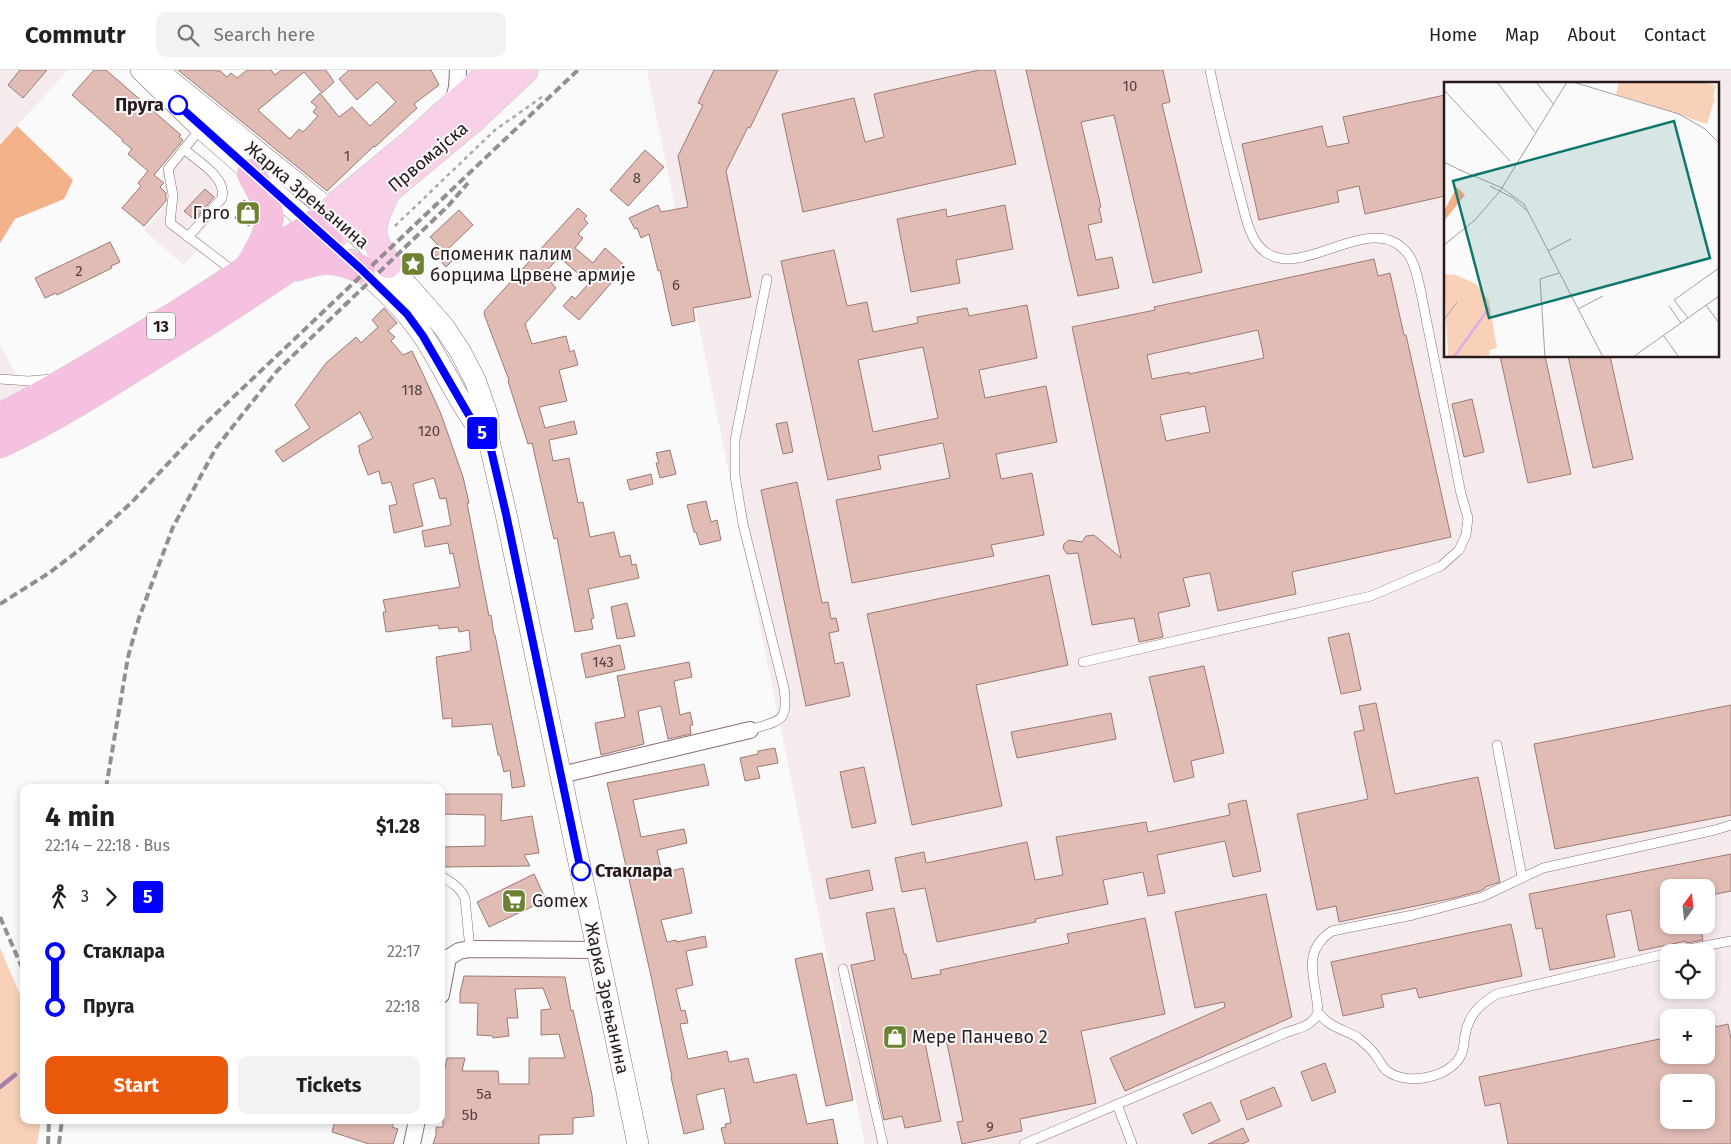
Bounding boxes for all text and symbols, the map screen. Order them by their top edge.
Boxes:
search box [156,12,506,57]
text: Commutr [25,21,126,49]
icon: search [174,21,202,49]
text: Search here [214,23,315,46]
text: Home [1429,24,1477,46]
text: Map [1505,24,1539,46]
text: About [1567,24,1616,46]
text: Contact [1644,24,1706,46]
house number: 10 [1123,77,1137,95]
inset map [1444,82,1718,358]
place label: Пруга [115,94,164,116]
marker: Пруга [168,95,188,115]
street label: Првомајска [384,117,472,197]
street label: Жарка Зрењанина [241,137,373,253]
house number: 1 [344,147,350,165]
house number: 8 [633,169,641,187]
shop icon: Грго [235,200,261,226]
place label: Грго [192,202,230,224]
place label: Споменик палим борцима Црвене армије [430,243,636,286]
place icon: Споменик палим борцима Црвене армије [400,251,426,277]
house number: 2 [75,262,83,280]
house number: 6 [672,276,680,294]
road number: 13 [147,312,175,340]
house number: 118 [401,381,423,399]
line badge: 5 [466,417,498,449]
house number: 120 [418,422,440,440]
text: 5 [477,422,487,444]
house number: 143 [592,653,614,671]
text: 4 min [45,800,115,833]
text: $1.28 [376,815,420,838]
text: 22:14 – 22:18 · Bus [45,836,170,855]
place label: Стаклара [595,860,673,882]
marker: Стаклара [571,861,591,881]
north arrow [1660,879,1715,934]
map controls [1660,879,1715,1129]
icon: walk [45,883,73,911]
icon: forward [97,883,125,911]
text: 5 [143,886,153,908]
text: 3 [81,887,89,906]
supermarket icon: Gomex [501,888,527,914]
place label: Gomex [532,890,588,912]
street label: Жарка Зрењанина [580,920,634,1076]
text: Стаклара [83,940,165,963]
text: 22:17 [387,942,420,961]
button: locate [1660,944,1715,999]
text: Пруга [83,995,135,1018]
text: 22:18 [385,997,420,1016]
button: + [1660,1009,1715,1064]
shop icon: Мере Панчево 2 [882,1024,908,1050]
place label: Мере Панчево 2 [912,1026,1048,1048]
button: Start [45,1056,228,1114]
button: Tickets [238,1056,420,1114]
button: − [1660,1074,1715,1129]
house number: 5a [476,1085,492,1103]
house number: 5b [462,1106,478,1124]
house number: 9 [986,1118,994,1136]

